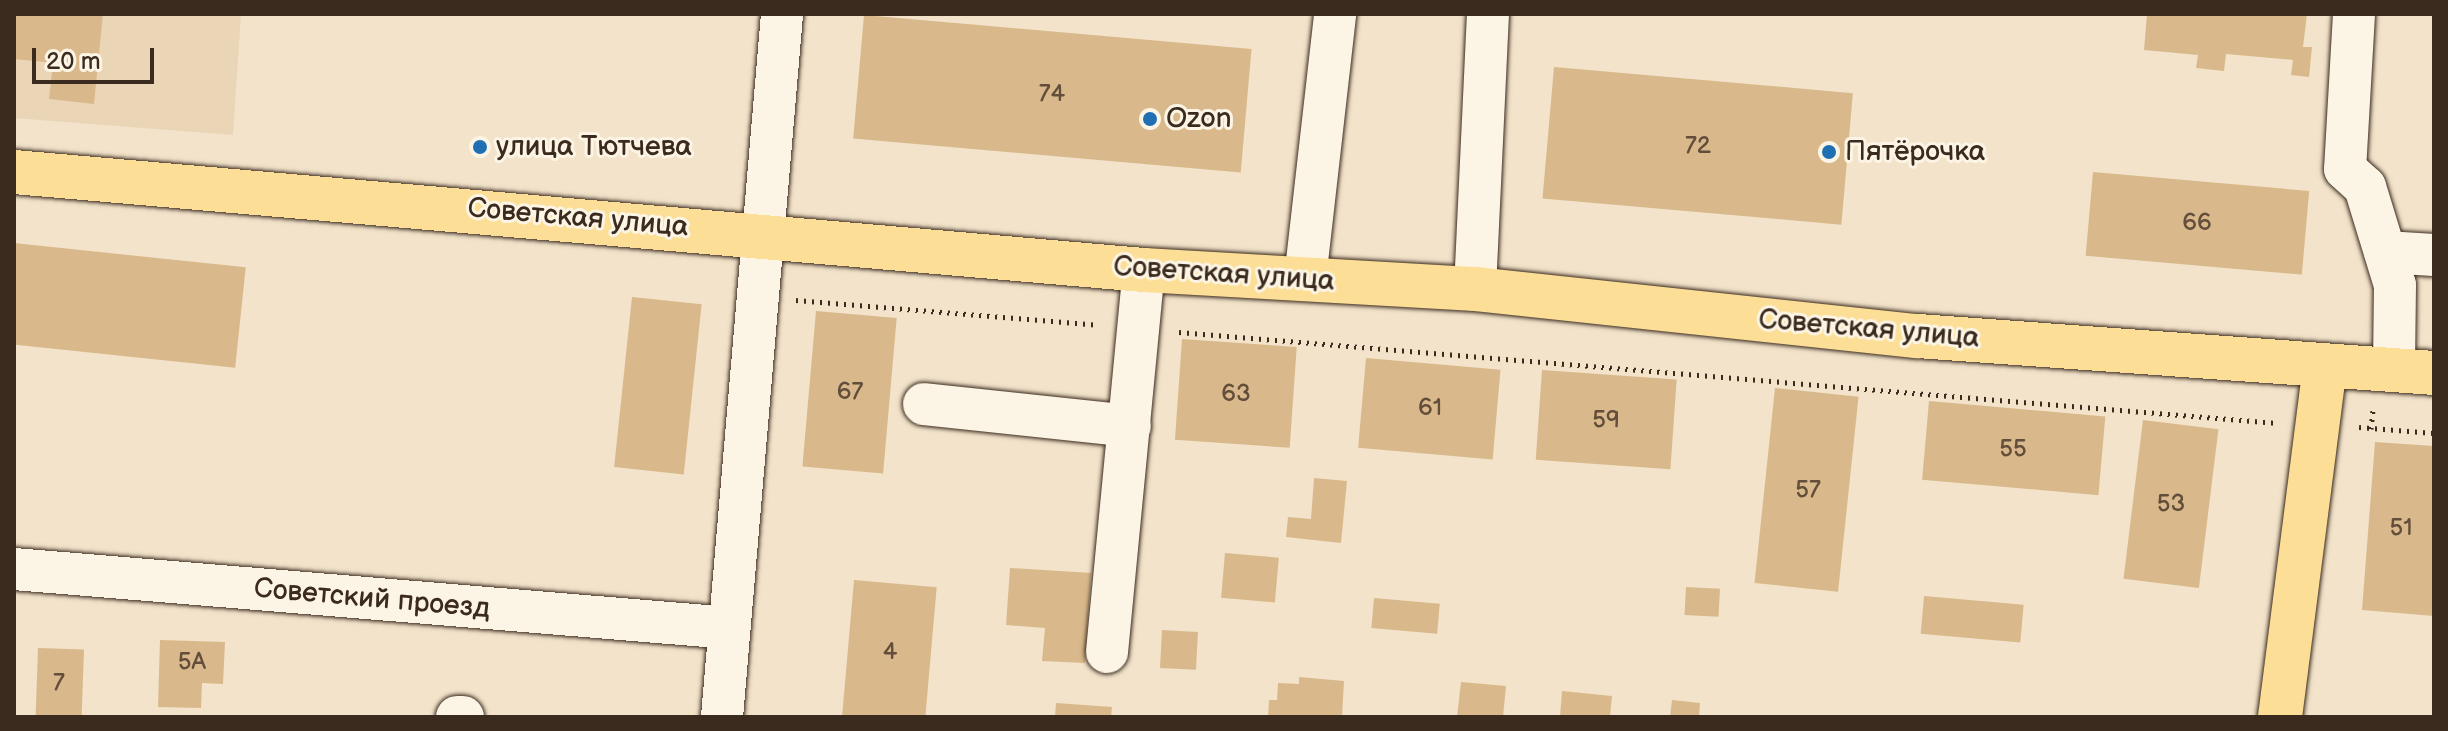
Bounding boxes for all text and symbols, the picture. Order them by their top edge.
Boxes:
scale bar [36,32,158,82]
text: 20 m [46,47,101,76]
house number: 74 [1039,80,1065,108]
place label: Ozon [1166,102,1232,136]
marker: Ozon [1141,110,1159,128]
place label: улица Тютчева [496,130,692,164]
house number: 72 [1685,132,1711,160]
place label: Пятёрочка [1845,135,1985,169]
marker: улица Тютчева [471,138,489,156]
marker: Пятёрочка [1820,143,1838,161]
street label: Советская улица [466,192,690,244]
house number: 66 [2182,209,2212,237]
street label: Советская улица [1112,250,1336,298]
street label: Советская улица [1757,303,1981,355]
house number: 67 [837,378,863,406]
house number: 63 [1221,380,1251,408]
house number: 61 [1418,394,1442,422]
house number: 59 [1592,406,1620,434]
house number: 55 [1999,435,2027,463]
house number: 57 [1795,476,1821,504]
house number: 53 [2157,490,2185,518]
house number: 51 [2389,514,2413,542]
street label: Советский проезд [253,572,491,626]
house number: 4 [883,638,897,666]
house number: 5А [178,648,206,676]
house number: 7 [53,669,65,697]

